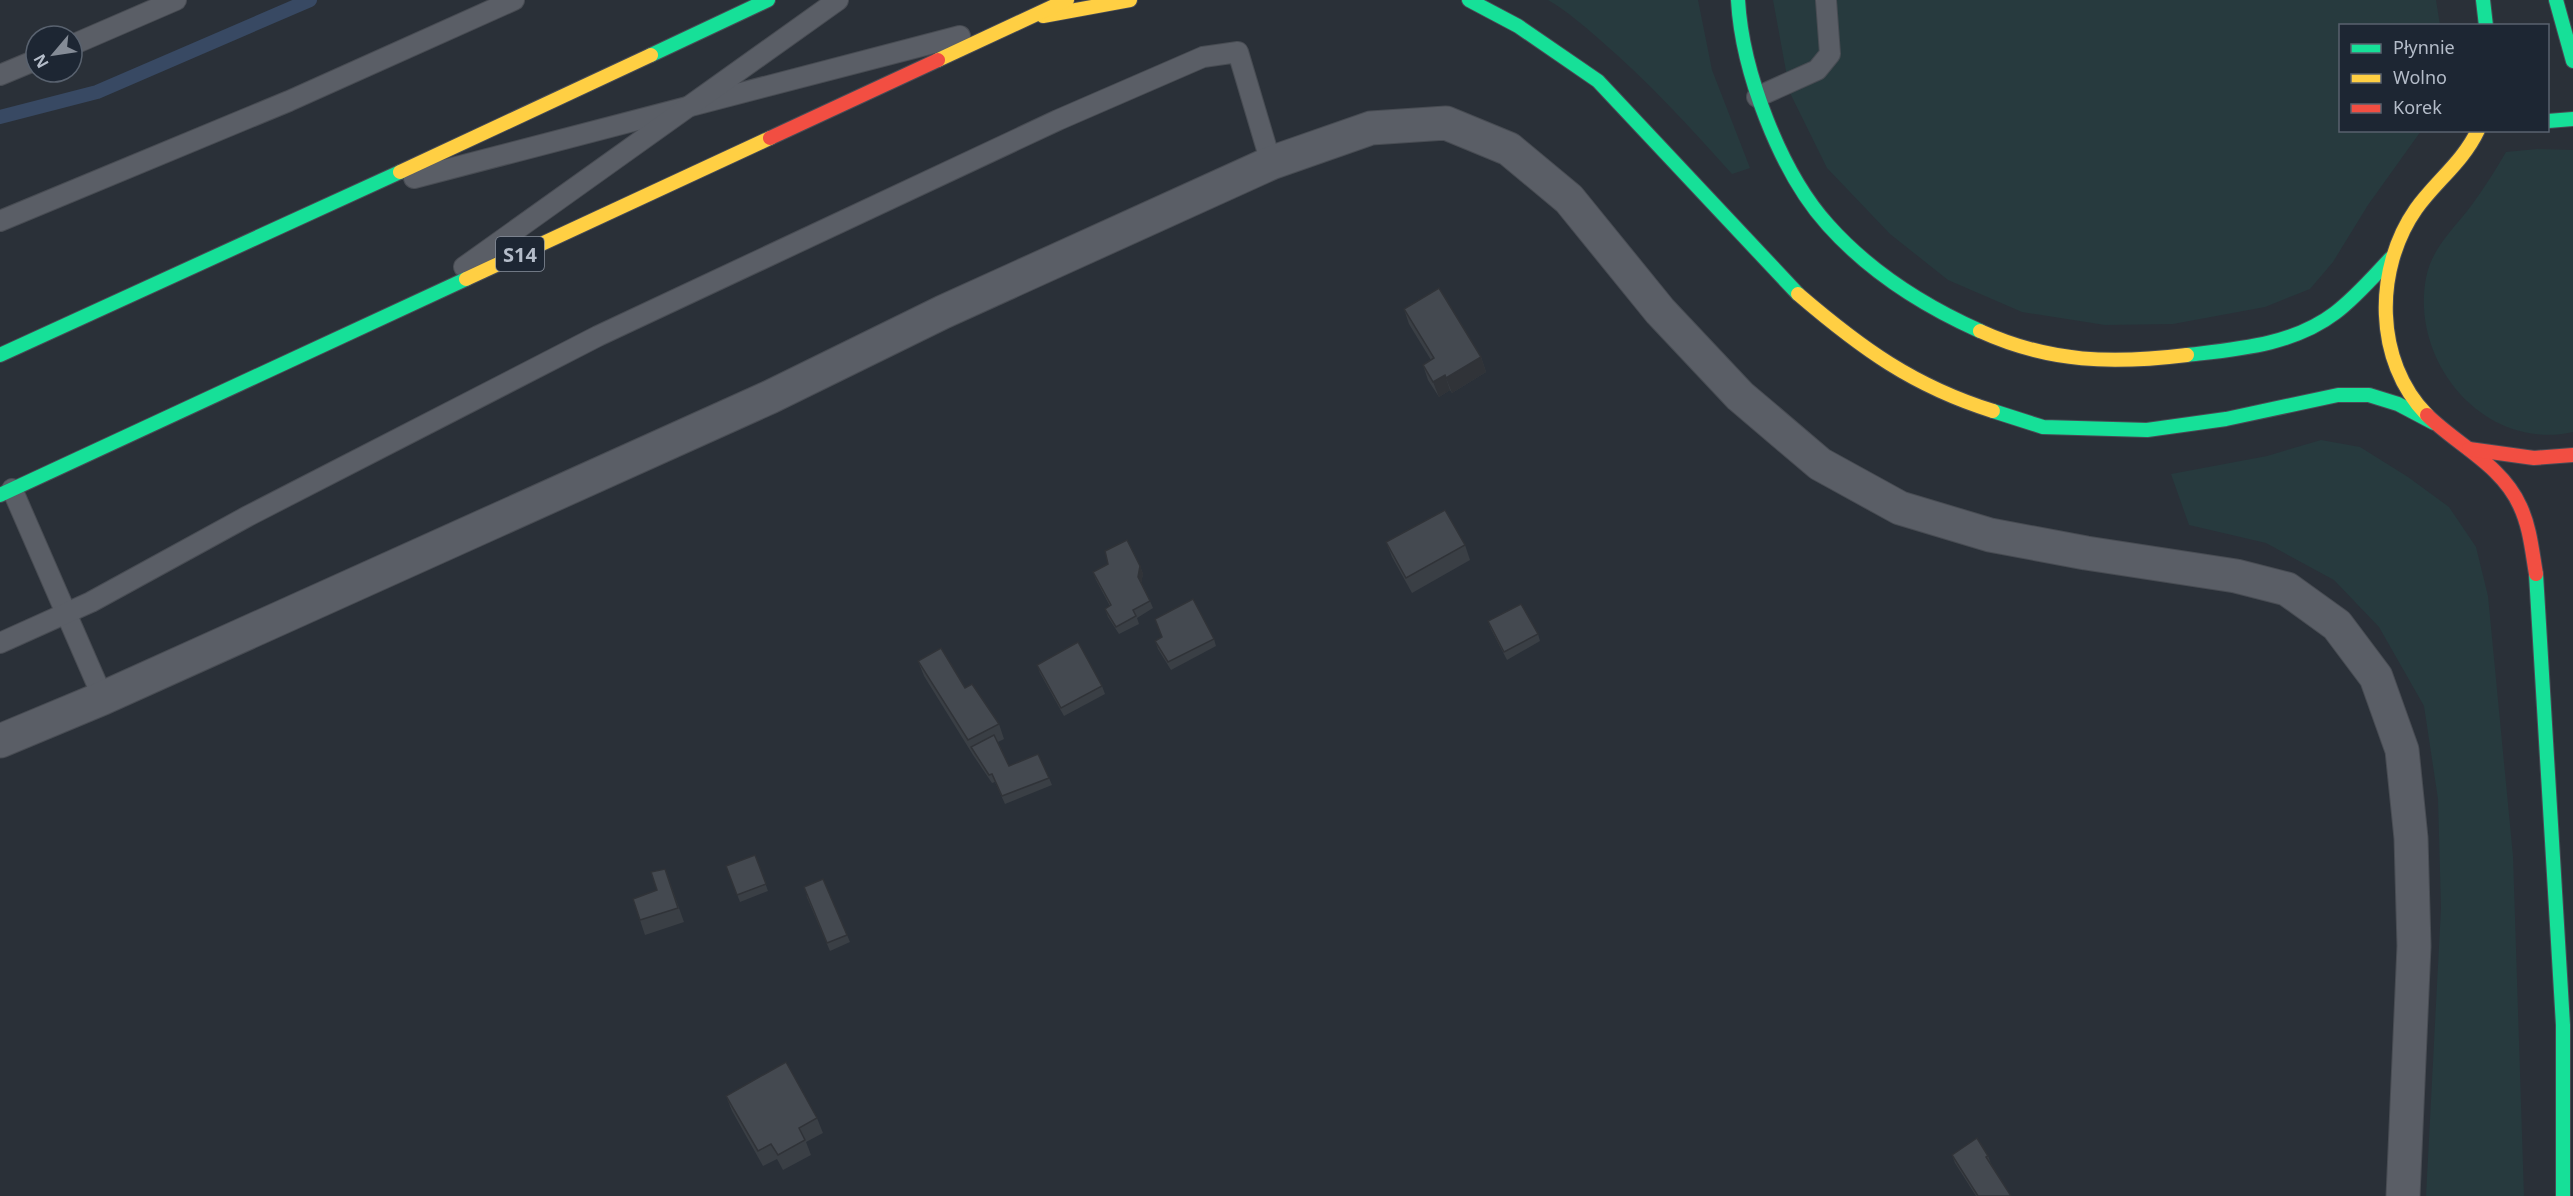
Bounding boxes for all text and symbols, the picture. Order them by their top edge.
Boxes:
north arrow [24,24,84,84]
legend [2339,24,2549,132]
text: Płynnie [2393,35,2455,59]
text: N [28,50,54,72]
text: Wolno [2393,65,2447,89]
text: Korek [2393,95,2442,119]
road number: S14 [496,237,544,271]

